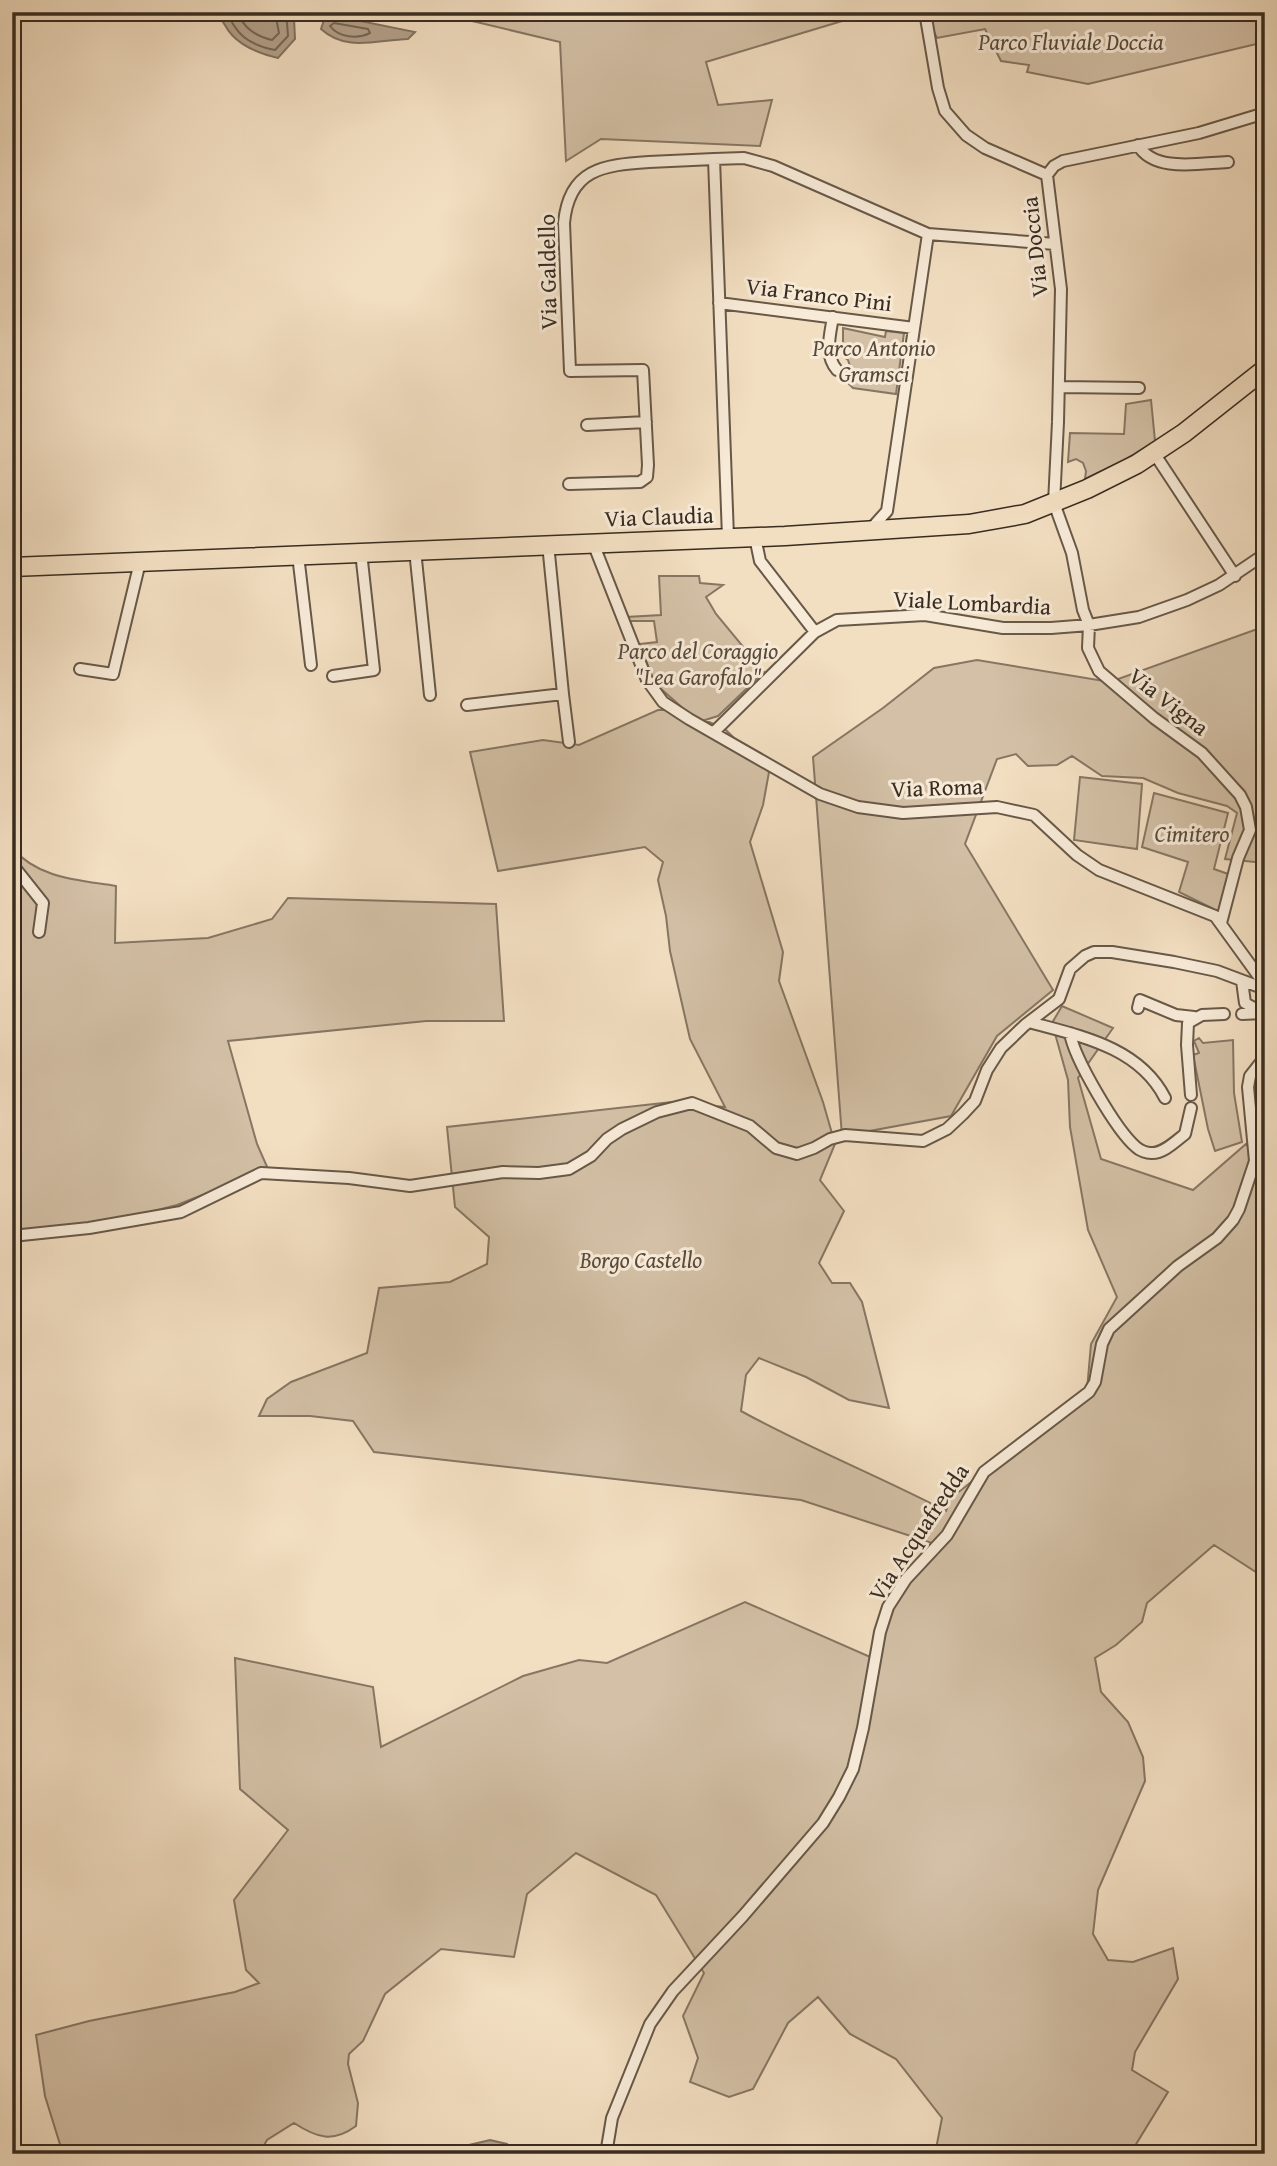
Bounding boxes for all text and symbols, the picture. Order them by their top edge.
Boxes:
park label: Parco Fluviale Doccia [977,25,1164,58]
street label: Via Doccia [1012,195,1056,299]
street label: Via Galdello [529,214,565,330]
street label: Via Franco Pini [744,269,894,319]
park label: Parco Antonio Gramsci [812,331,936,390]
street label: Via Claudia [604,498,714,534]
street label: Viale Lombardia [892,581,1052,623]
park label: Parco del Coraggio "Lea Garofalo" [617,634,778,693]
street label: Via Vigna [1122,659,1216,743]
street label: Via Roma [890,769,984,805]
park label: Cimitero [1155,817,1230,850]
park label: Borgo Castello [579,1243,702,1276]
street label: Via Acquafredda [860,1456,976,1607]

